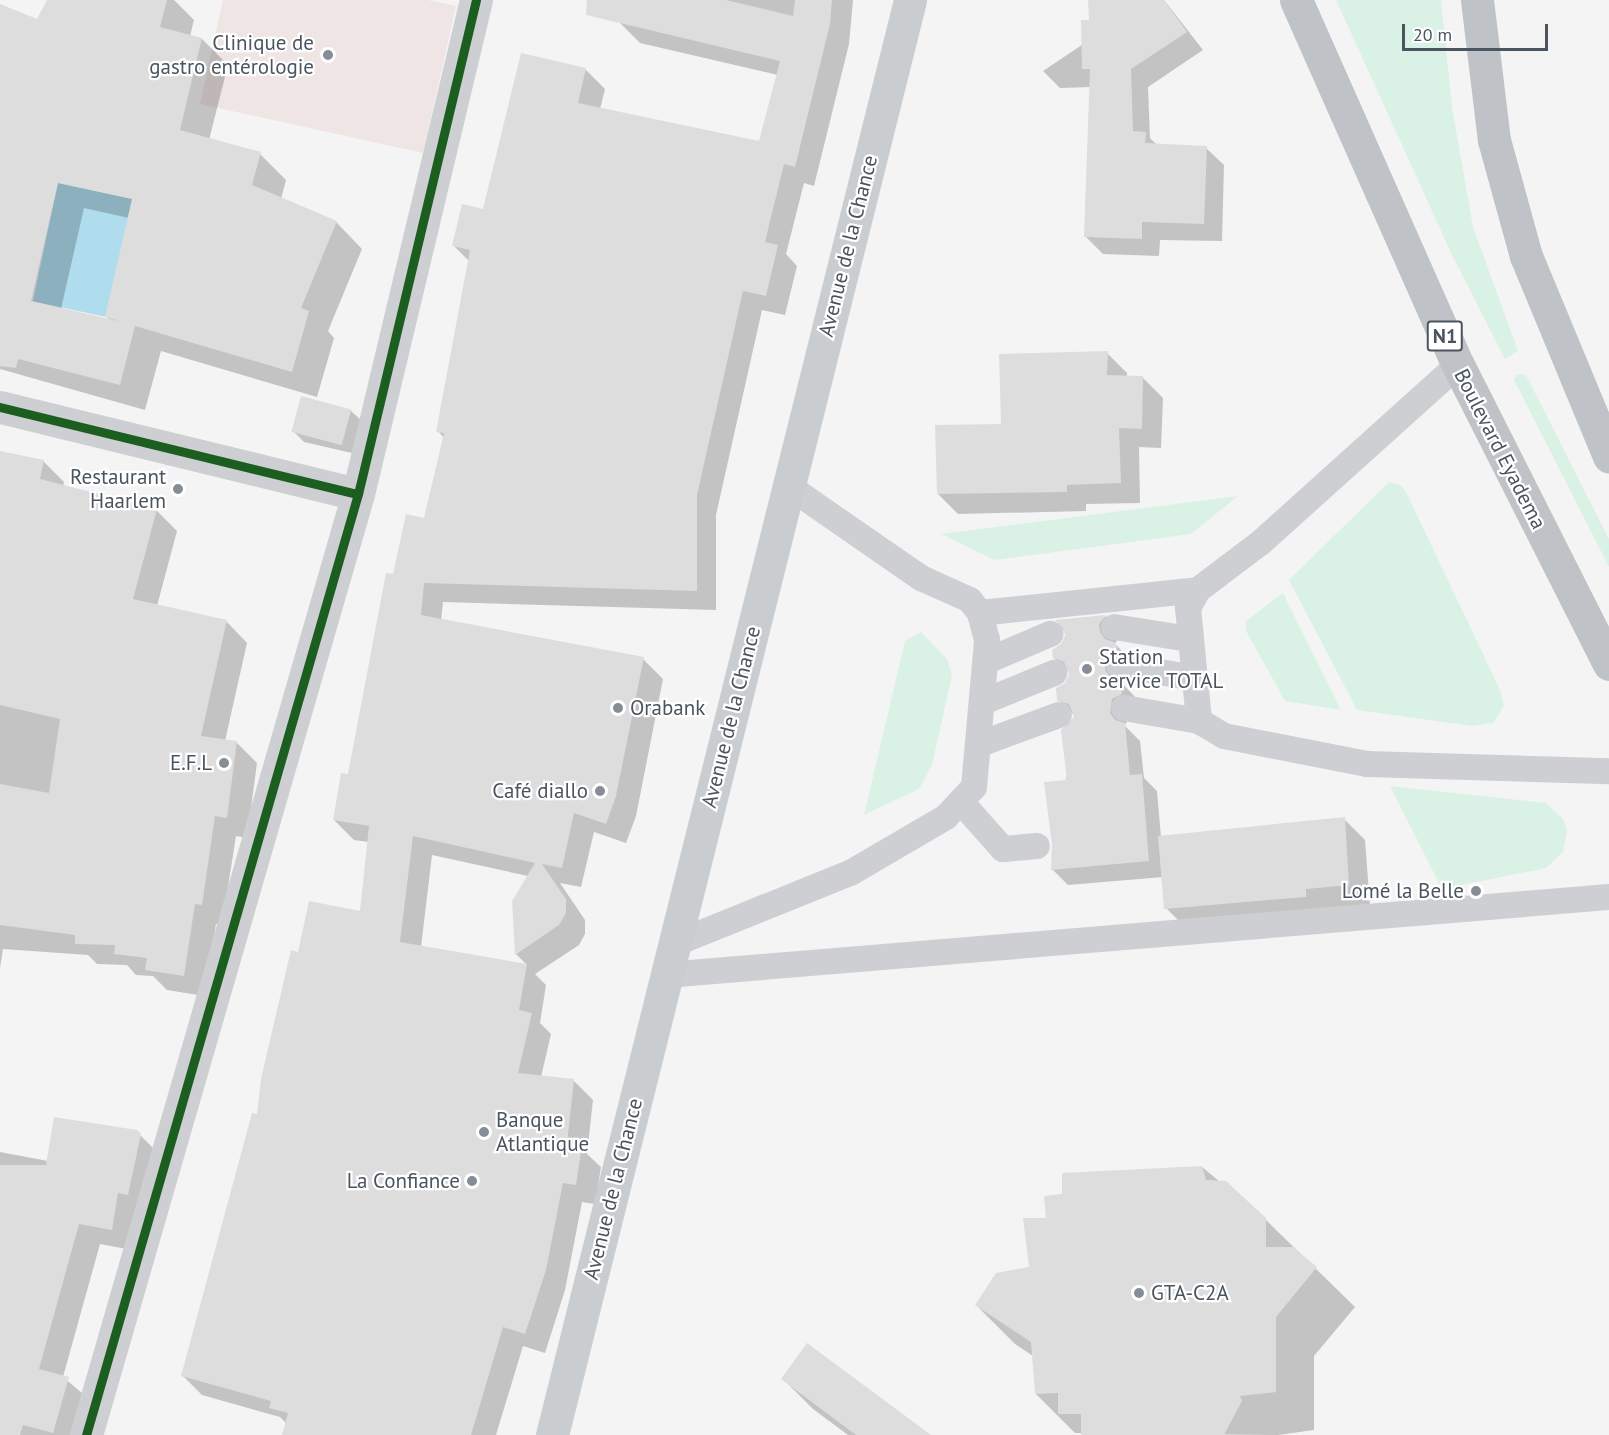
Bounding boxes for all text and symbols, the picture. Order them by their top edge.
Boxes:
scale bar [1405,12,1550,50]
text: 20 m [1413,23,1452,46]
place label: Clinique de gastro entérologie [149,30,314,80]
marker: Clinique de gastro entérologie [319,46,337,64]
street label: Avenue de la Chance [813,153,883,339]
road number: N1 [1426,319,1464,353]
street label: Boulevard Eyadema [1449,365,1551,533]
place label: Restaurant Haarlem [70,464,166,514]
marker: Restaurant Haarlem [171,482,185,496]
street label: Avenue de la Chance [696,624,766,810]
place label: Station service TOTAL [1099,644,1224,694]
marker: Station service TOTAL [1080,662,1094,676]
place label: Orabank [630,695,705,721]
marker: Orabank [611,701,625,715]
place label: E.F.L [170,750,212,776]
marker: E.F.L [217,756,231,770]
place label: Café diallo [492,778,588,804]
marker: Café diallo [593,784,607,798]
place label: Lomé la Belle [1342,878,1464,904]
marker: Lomé la Belle [1469,884,1483,898]
street label: Avenue de la Chance [578,1096,648,1282]
place label: Banque Atlantique [496,1107,589,1157]
marker: Banque Atlantique [477,1125,491,1139]
place label: La Confiance [347,1168,460,1194]
marker: La Confiance [465,1174,479,1188]
place label: GTA-C2A [1151,1280,1229,1306]
marker: GTA-C2A [1132,1286,1146,1300]

